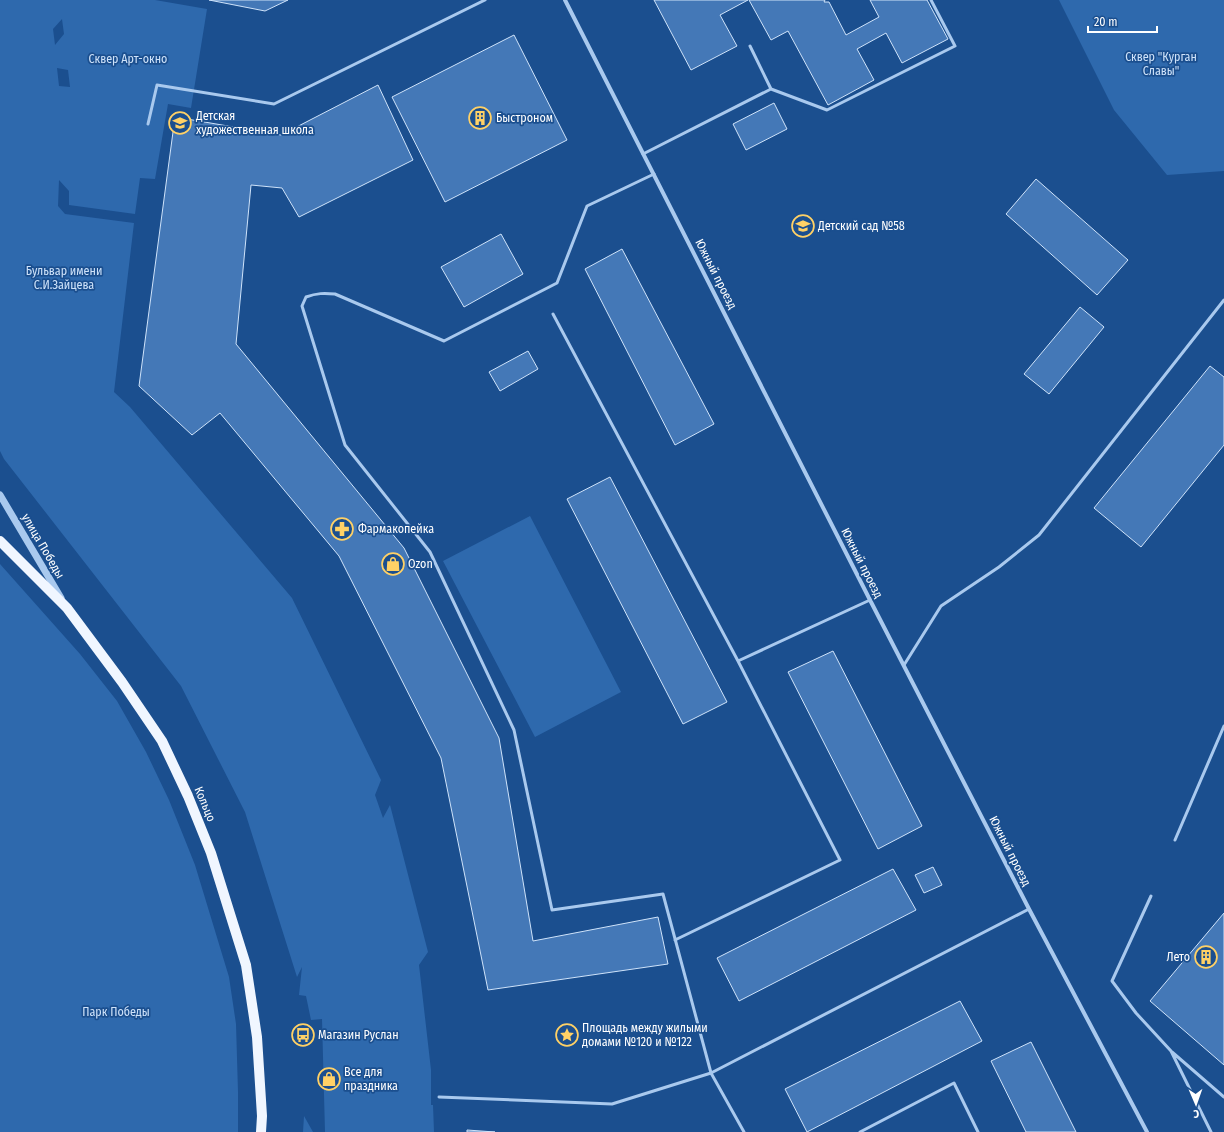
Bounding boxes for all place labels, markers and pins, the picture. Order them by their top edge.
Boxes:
building icon: Быстроном [467,105,493,131]
place label: Детская художественная школа [195,109,314,137]
school or university icon: Детская художественная школа [167,110,193,136]
place label: Быстроном [496,111,553,125]
school or university icon: Детский сад №58 [790,213,816,239]
place label: Детский сад №58 [817,219,905,233]
pharmacy icon: Фармакопейка [329,516,355,542]
place label: Фармакопейка [358,522,434,536]
shop icon: Ozon [380,551,406,577]
place label: Ozon [408,557,433,571]
building icon: Лето [1193,944,1219,970]
place label: Лето [1166,950,1190,964]
place label: Площадь между жилыми домами №120 и №122 [582,1021,708,1049]
bus stop icon: Магазин Руслан [290,1022,316,1048]
place icon: Площадь между жилыми домами №120 и №122 [554,1022,580,1048]
place label: Магазин Руслан [318,1028,399,1042]
place label: Все для праздника [344,1065,398,1093]
shop icon: Все для праздника [316,1066,342,1092]

